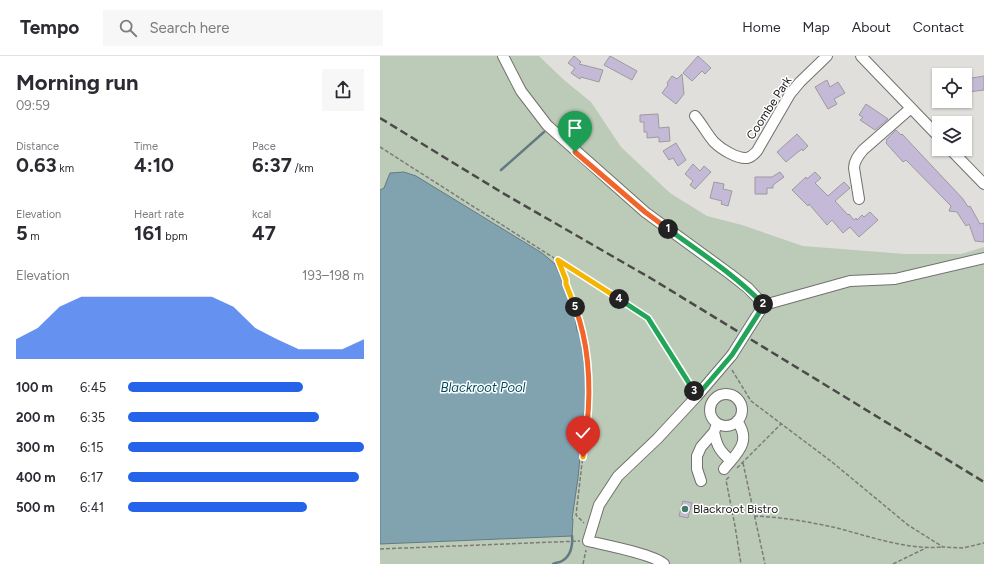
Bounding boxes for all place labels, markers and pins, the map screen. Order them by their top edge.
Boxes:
pin [558,111,592,152]
pin: 1 [658,219,678,239]
pin: 4 [609,289,629,309]
pin: 2 [753,294,773,314]
pin: 5 [565,297,585,317]
pin: 3 [684,381,704,401]
pin [566,416,600,457]
place label: Blackroot Bistro [693,502,778,516]
marker: Blackroot Bistro [680,504,690,514]

